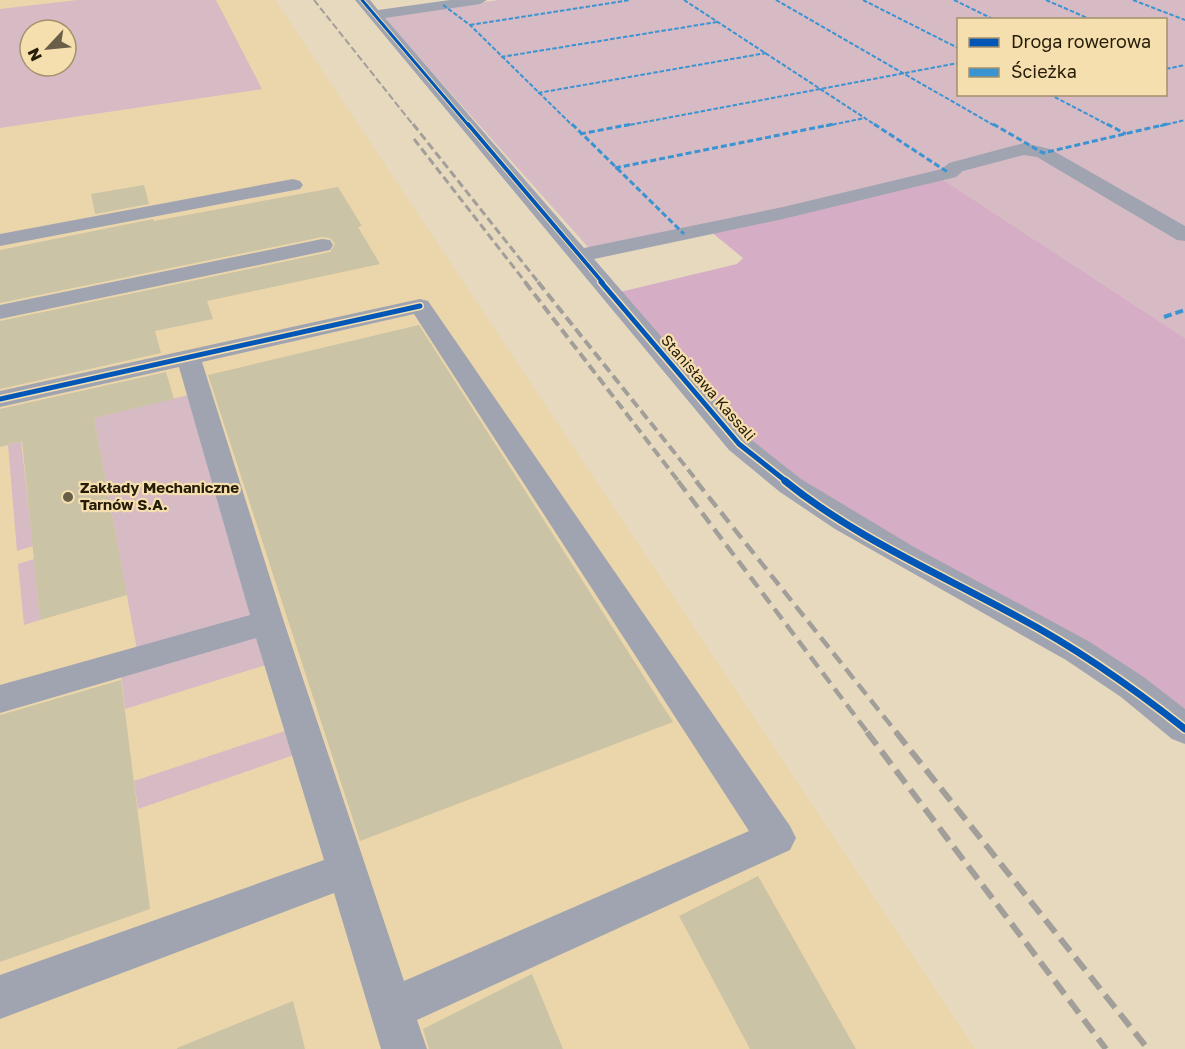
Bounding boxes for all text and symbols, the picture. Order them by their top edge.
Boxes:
north arrow [18,18,78,78]
legend [957,18,1167,96]
text: Droga rowerowa [1011,30,1151,52]
text: N [23,45,46,64]
text: Ścieżka [1011,60,1077,82]
street label: Stanisława Kassali [658,331,760,444]
place label: Zakłady Mechaniczne Tarnów S.A. [80,478,239,513]
marker: Zakłady Mechaniczne Tarnów S.A. [61,490,75,504]

